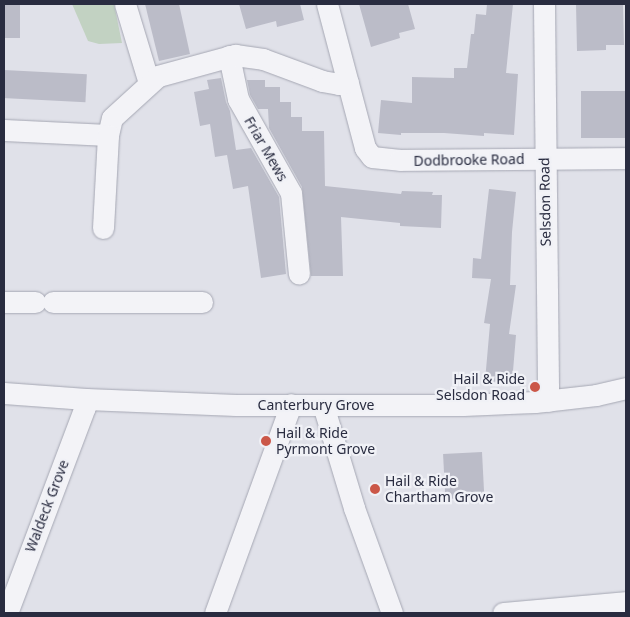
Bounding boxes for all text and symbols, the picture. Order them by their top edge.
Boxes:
street label: Friar Mews [241,114,291,184]
street label: Dodbrooke Road [413,151,525,169]
street label: Selsdon Road [536,157,554,247]
place label: Hail & Ride Selsdon Road [436,371,525,404]
marker: Hail & Ride Selsdon Road [529,381,541,393]
street label: Canterbury Grove [258,397,374,413]
place label: Hail & Ride Pyrmont Grove [276,425,375,458]
marker: Hail & Ride Pyrmont Grove [260,435,272,447]
street label: Waldeck Grove [22,458,72,554]
place label: Hail & Ride Chartham Grove [385,473,493,506]
marker: Hail & Ride Chartham Grove [369,483,381,495]

